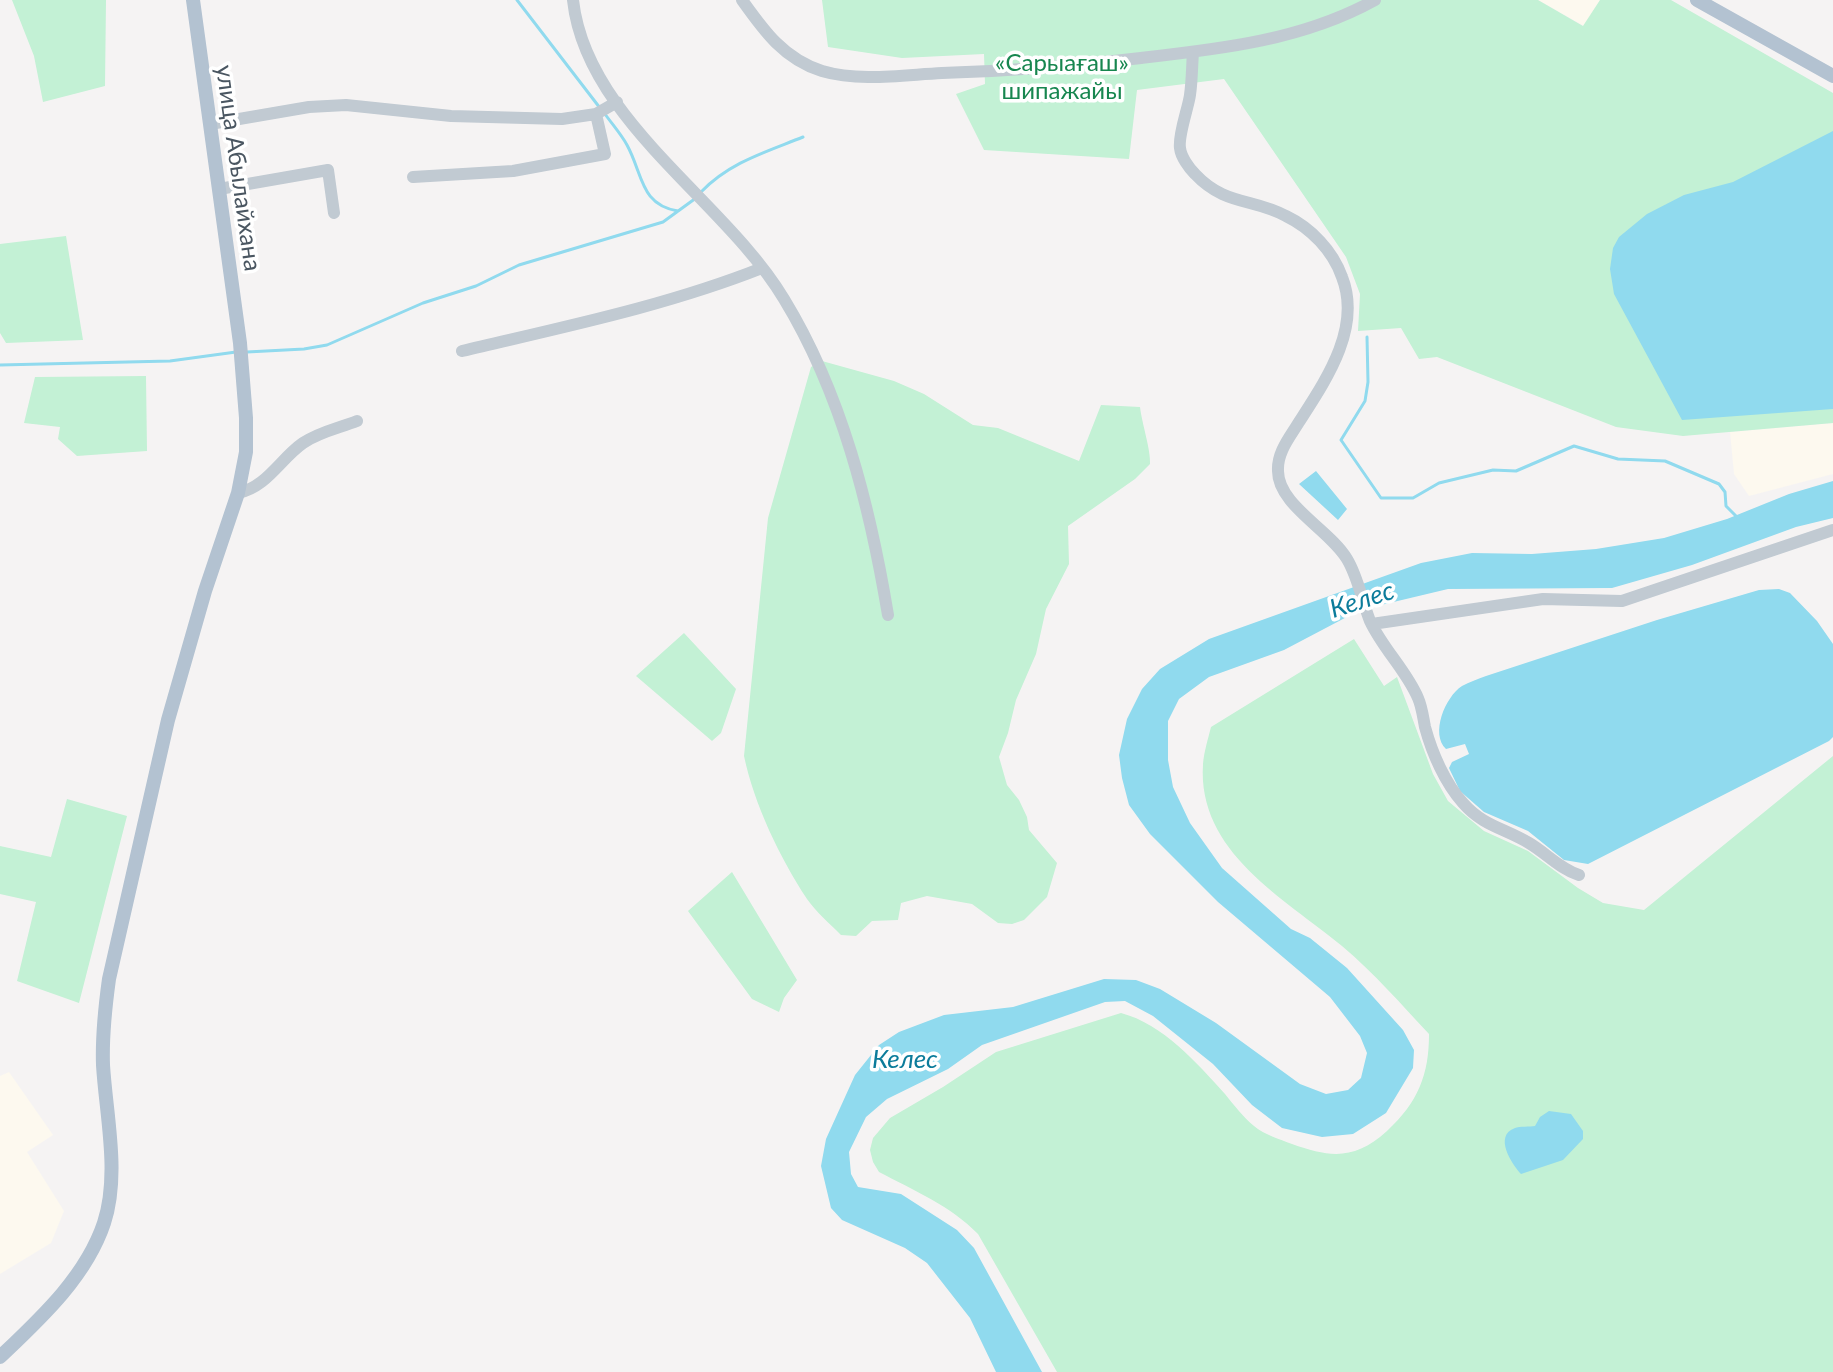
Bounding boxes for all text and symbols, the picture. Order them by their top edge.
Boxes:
park label: «Сарыағаш» шипажайы [995,49,1129,105]
street label: улица Абылайхана [209,63,267,273]
water label: Келес [1326,575,1398,625]
water label: Келес [872,1044,938,1076]

